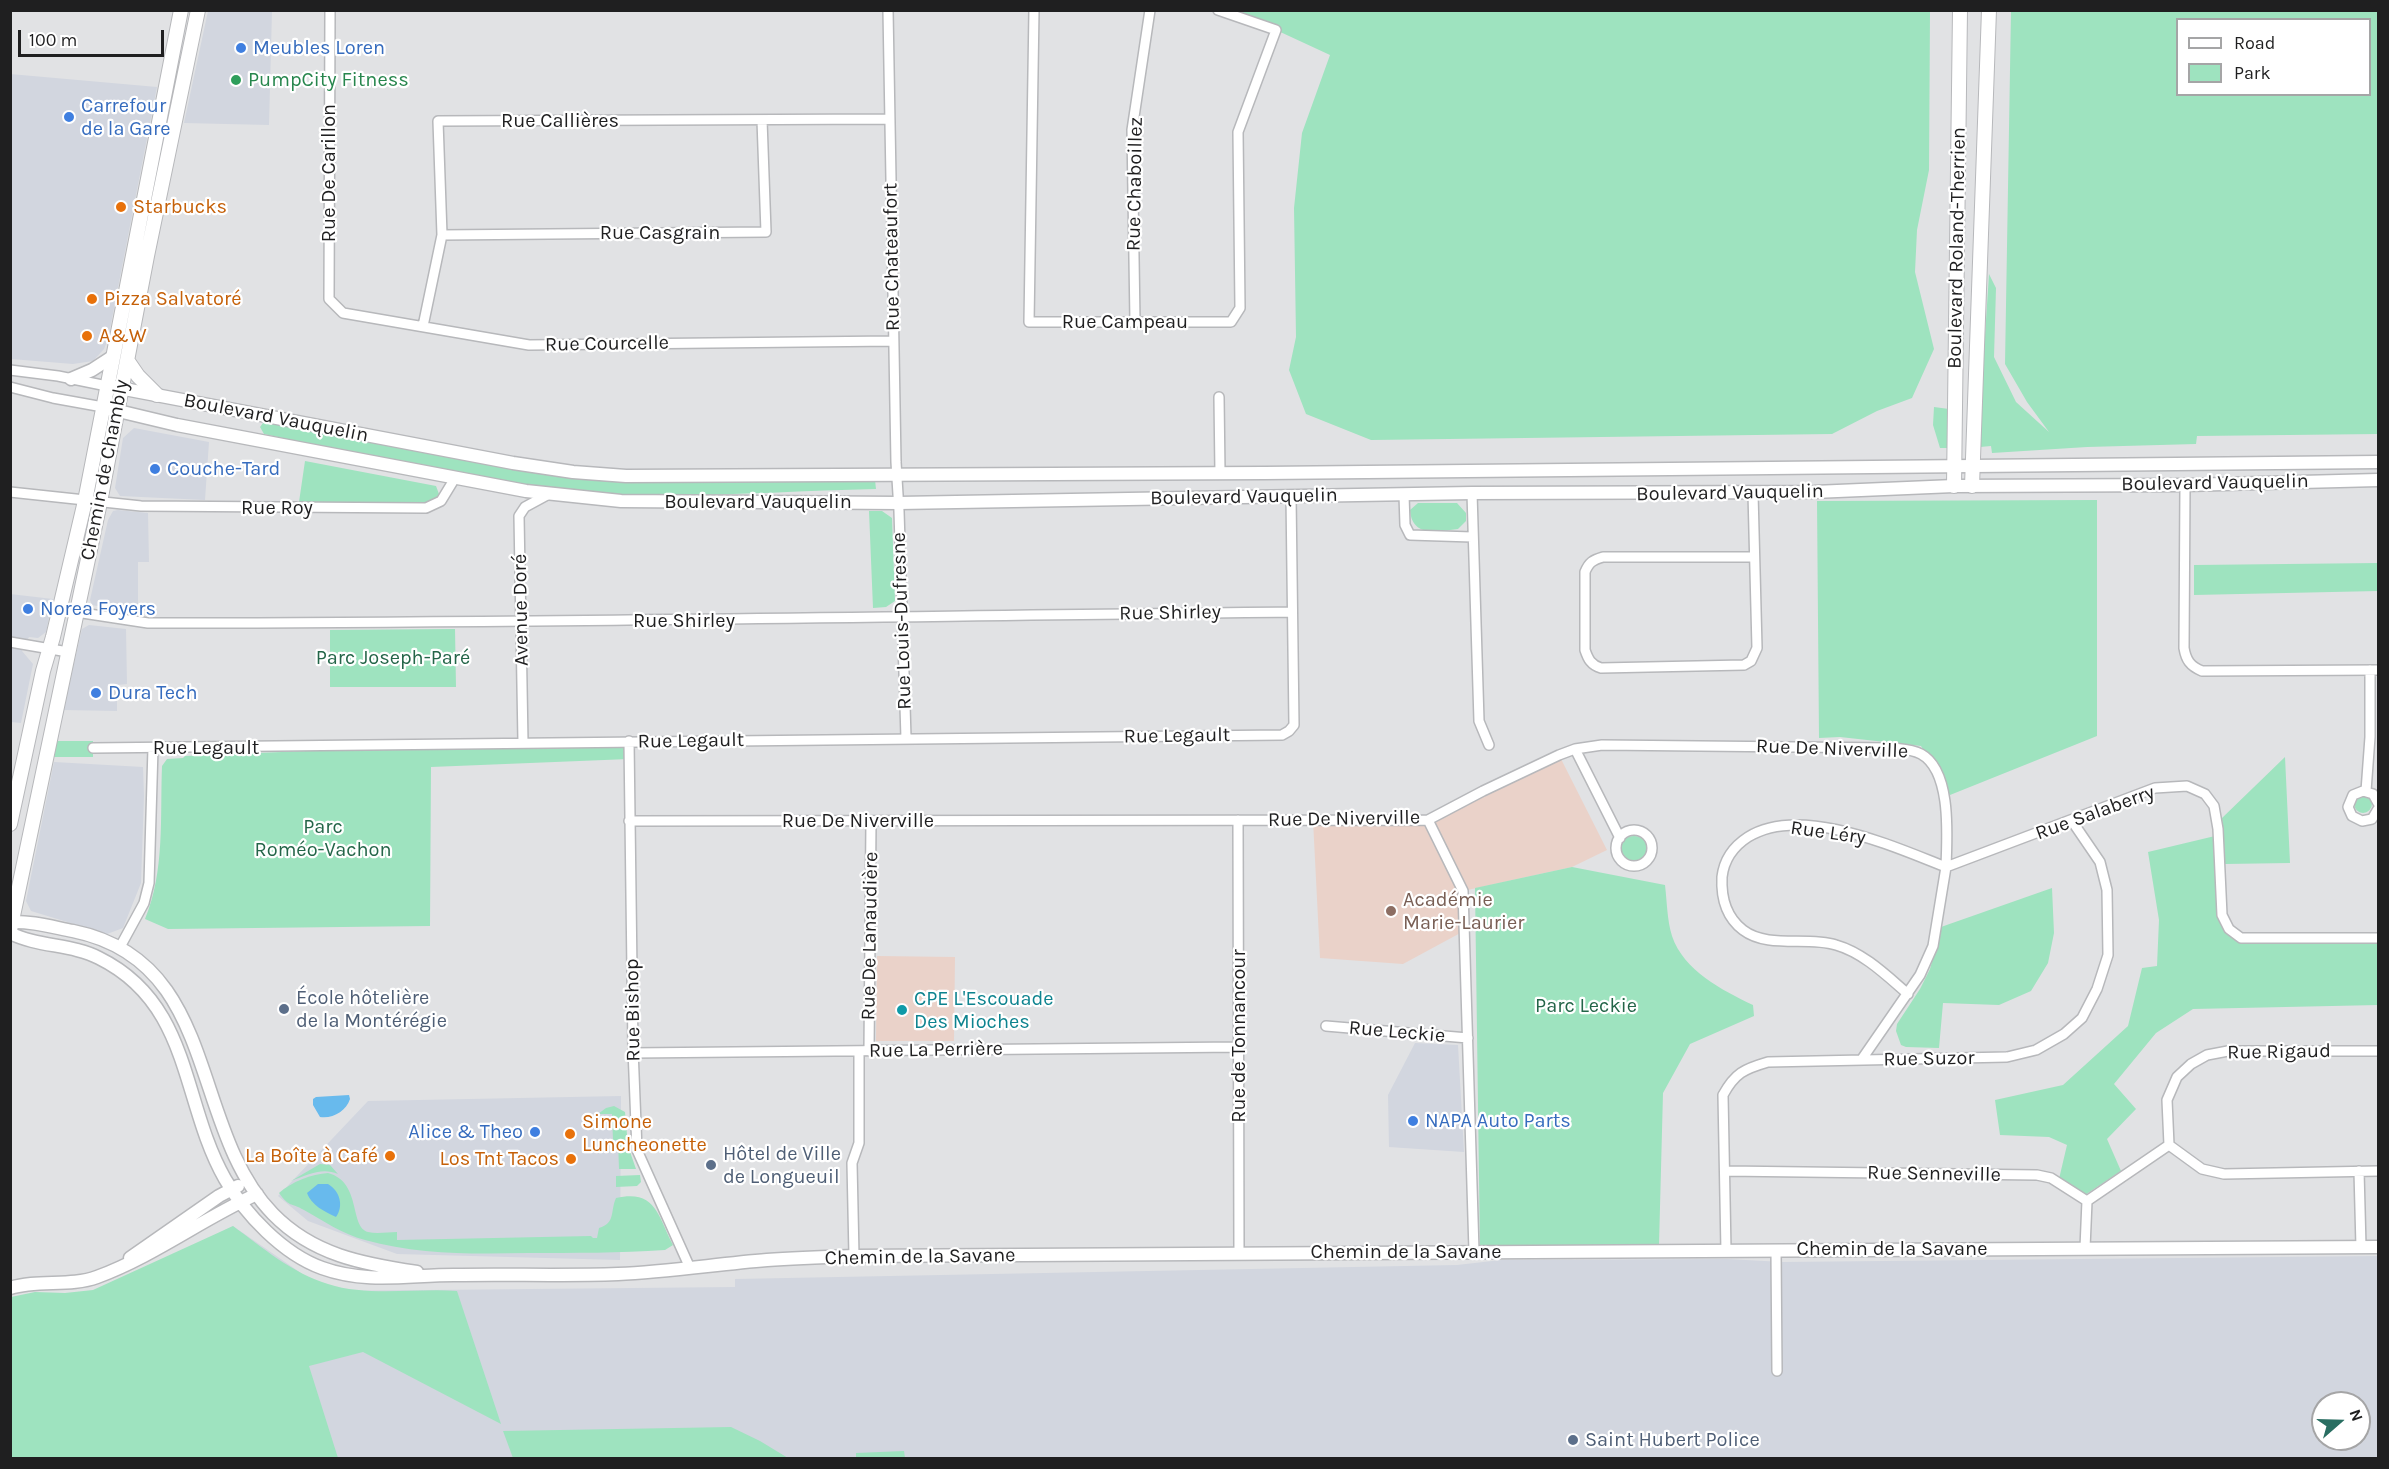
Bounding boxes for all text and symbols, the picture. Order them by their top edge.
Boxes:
scale bar [21,18,166,56]
legend [2176,18,2371,96]
text: 100 m [29,29,77,51]
text: Road [2234,32,2275,54]
place label: Meubles Loren [253,36,385,60]
marker: Meubles Loren [234,41,248,55]
text: Park [2234,62,2271,84]
place label: PumpCity Fitness [248,68,409,92]
marker: PumpCity Fitness [229,73,243,87]
place label: Carrefour de la Gare [81,94,171,141]
street label: Rue De Carillon [317,104,341,242]
street label: Rue Callières [501,109,619,133]
marker: Carrefour de la Gare [62,110,76,124]
street label: Rue Chaboillez [1122,117,1148,251]
street label: Boulevard Roland-Therrien [1943,127,1971,369]
street label: Rue Chateaufort [879,183,905,331]
place label: Starbucks [133,195,227,219]
marker: Starbucks [114,200,128,214]
street label: Rue Casgrain [600,221,720,245]
place label: Pizza Salvatoré [104,287,241,311]
marker: Pizza Salvatoré [85,292,99,306]
street label: Rue Campeau [1062,310,1188,334]
place label: A&W [99,324,147,348]
marker: A&W [80,329,94,343]
street label: Rue Courcelle [545,331,669,357]
street label: Chemin de Chambly [76,378,134,562]
street label: Boulevard Vauquelin [182,388,370,448]
place label: Couche-Tard [167,457,280,481]
marker: Couche-Tard [148,462,162,476]
street label: Boulevard Vauquelin [2121,469,2309,497]
street label: Boulevard Vauquelin [1636,479,1824,507]
street label: Boulevard Vauquelin [1150,483,1338,511]
street label: Boulevard Vauquelin [664,490,852,514]
street label: Rue Roy [241,496,313,520]
street label: Rue Louis-Dufresne [887,532,917,710]
street label: Avenue Doré [508,554,534,666]
place label: Norea Foyers [40,597,156,621]
street label: Rue Shirley [1119,600,1221,626]
marker: Norea Foyers [21,602,35,616]
street label: Rue Shirley [633,609,735,633]
park label: Parc Joseph-Paré [316,646,470,670]
place label: Dura Tech [108,681,197,705]
marker: Dura Tech [89,686,103,700]
street label: Rue Legault [1124,723,1230,749]
street label: Rue Legault [638,728,744,754]
street label: Rue De Niverville [1755,734,1909,764]
street label: Rue Legault [153,736,259,760]
street label: Rue Salaberry [2032,780,2158,846]
street label: Rue De Niverville [1268,806,1420,832]
street label: Rue De Niverville [782,809,934,833]
park label: Parc Roméo-Vachon [254,815,392,862]
street label: Rue Léry [1789,816,1867,850]
street label: Rue De Lanaudière [857,851,883,1021]
place label: Académie Marie-Laurier [1403,888,1525,935]
marker: Académie Marie-Laurier [1384,904,1398,918]
street label: Rue de Tonnancour [1227,949,1251,1123]
street label: Rue Bishop [620,958,646,1062]
place label: École hôtelière de la Montérégie [296,986,447,1033]
place label: CPE L'Escouade Des Mioches [914,987,1054,1034]
park label: Parc Leckie [1535,994,1637,1018]
marker: École hôtelière de la Montérégie [277,1002,291,1016]
marker: CPE L'Escouade Des Mioches [895,1003,909,1017]
street label: Rue Leckie [1348,1016,1446,1048]
street label: Rue La Perrière [869,1037,1003,1063]
street label: Rue Rigaud [2227,1039,2331,1065]
street label: Rue Suzor [1883,1046,1975,1072]
place label: NAPA Auto Parts [1425,1109,1571,1133]
place label: Simone Luncheonette [582,1110,707,1157]
marker: NAPA Auto Parts [1406,1114,1420,1128]
place label: Alice & Theo [408,1120,523,1144]
marker: Alice & Theo [528,1125,542,1139]
marker: Simone Luncheonette [563,1127,577,1141]
place label: Hôtel de Ville de Longueuil [723,1142,841,1189]
place label: La Boîte à Café [245,1144,378,1168]
place label: Los Tnt Tacos [439,1147,559,1171]
marker: La Boîte à Café [383,1149,397,1163]
marker: Los Tnt Tacos [564,1152,578,1166]
marker: Hôtel de Ville de Longueuil [704,1158,718,1172]
street label: Rue Senneville [1867,1161,2001,1187]
street label: Chemin de la Savane [1797,1237,1987,1261]
street label: Chemin de la Savane [1311,1240,1501,1264]
street label: Chemin de la Savane [824,1243,1016,1271]
north arrow [2311,1391,2371,1451]
text: N [2346,1407,2367,1424]
place label: Saint Hubert Police [1585,1428,1760,1452]
marker: Saint Hubert Police [1566,1433,1580,1447]

